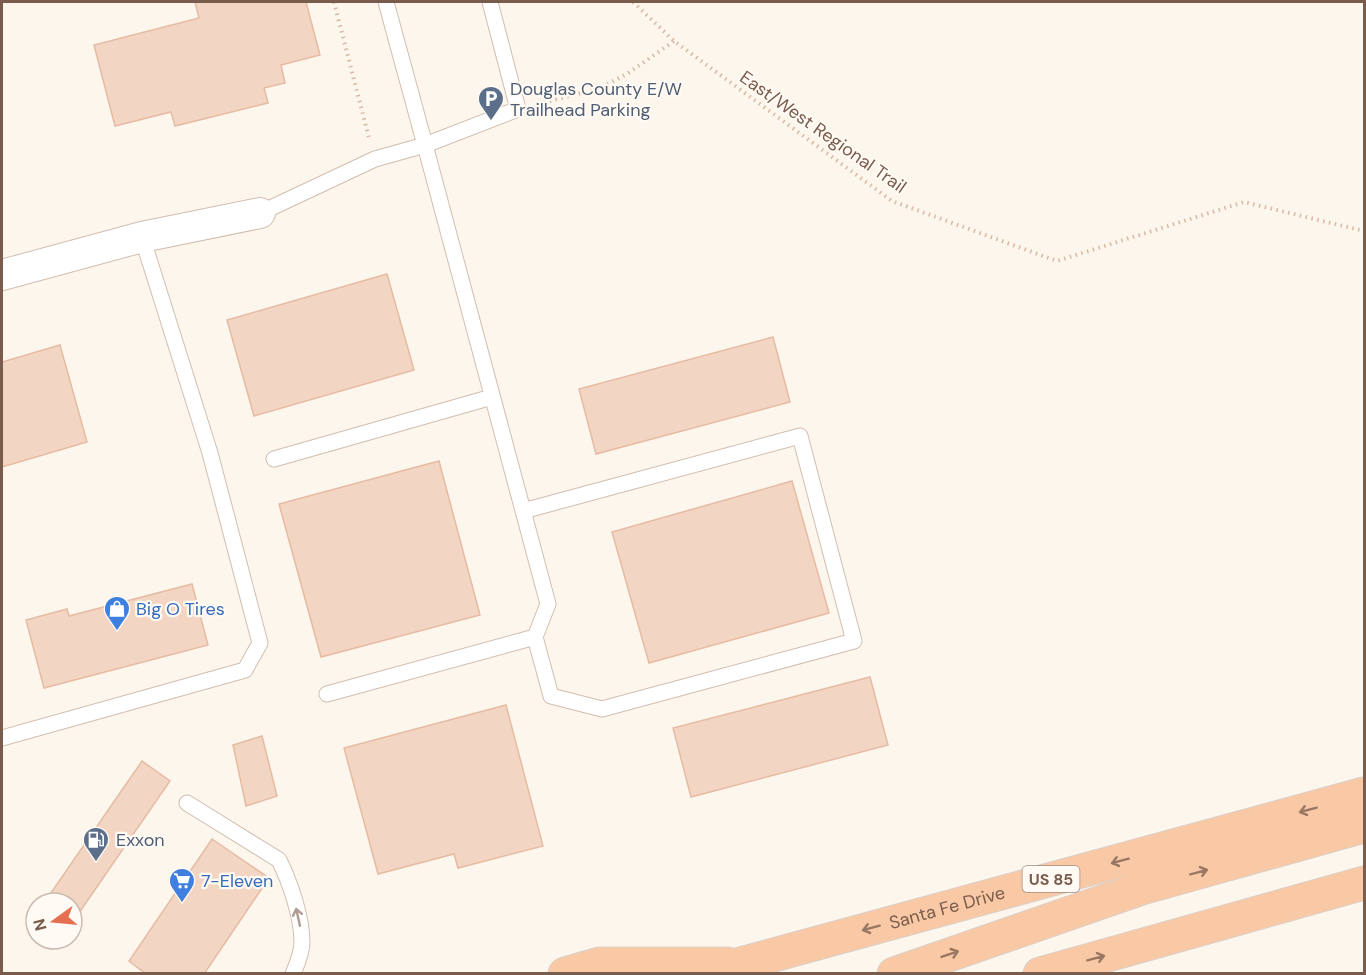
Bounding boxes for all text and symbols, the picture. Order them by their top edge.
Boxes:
street label: East/West Regional Trail [735,65,911,199]
place label: Douglas County E/W Trailhead Parking [510,77,682,122]
parking icon: Douglas County E/W Trailhead Parking [476,84,506,122]
shop icon: Big O Tires [102,594,132,632]
place label: Big O Tires [136,597,225,621]
one-way arrow [1299,804,1318,816]
fuel station icon: Exxon [81,825,111,863]
place label: Exxon [116,828,165,852]
one-way arrow [1111,856,1130,867]
supermarket icon: 7-Eleven [167,866,197,904]
road number: US 85 [1022,866,1080,892]
one-way arrow [1189,866,1208,877]
place label: 7-Eleven [201,869,273,893]
street label: Santa Fe Drive [886,880,1008,935]
north arrow [24,891,84,951]
one-way arrow [291,908,303,927]
text: N [28,916,52,933]
one-way arrow [862,923,881,935]
one-way arrow [940,948,959,959]
one-way arrow [1086,952,1105,963]

